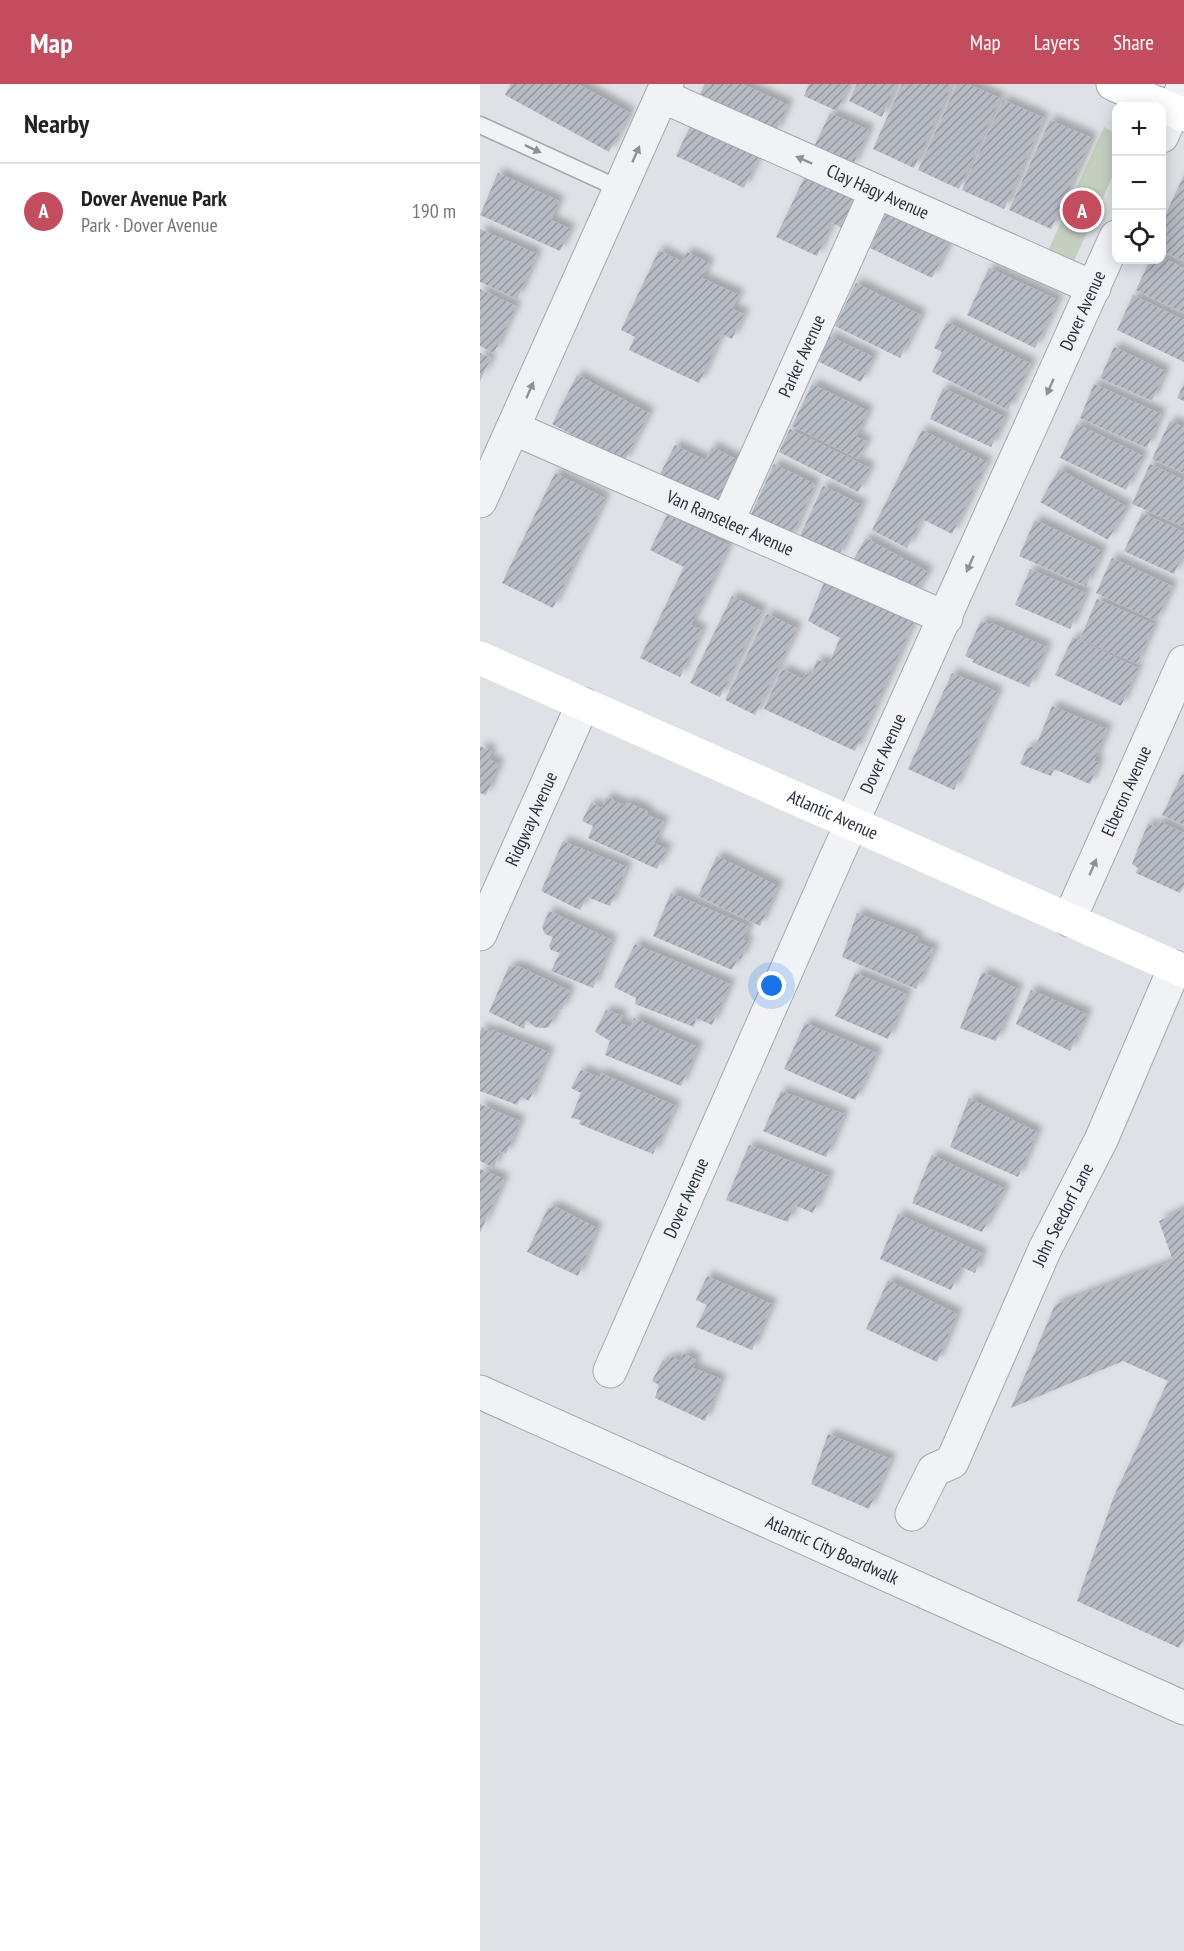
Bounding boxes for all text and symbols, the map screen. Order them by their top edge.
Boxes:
text: Map [30,24,73,61]
text: Map [970,29,1001,56]
text: Layers [1034,29,1080,56]
text: Share [1113,29,1154,56]
map controls [1112,102,1166,264]
button: + [1112,102,1166,156]
text: Nearby [24,107,89,140]
one-way arrow [525,145,542,154]
one-way arrow [631,146,640,163]
one-way arrow [794,155,812,165]
button: − [1112,156,1166,210]
street label: Clay Hagy Avenue [823,159,933,224]
text: Dover Avenue Park [81,184,227,212]
pin: A [1062,188,1102,232]
text: A [38,198,49,224]
text: 190 m [412,198,456,224]
button: locate [1112,210,1166,264]
text: Park · Dover Avenue [81,212,218,238]
street label: Dover Avenue [1054,267,1110,354]
street label: Parker Avenue [773,311,830,401]
one-way arrow [1045,378,1054,395]
one-way arrow [526,381,536,399]
street label: Van Ranseleer Avenue [662,484,797,561]
one-way arrow [965,556,974,573]
street label: Dover Avenue [855,710,911,797]
street label: Elberon Avenue [1096,742,1156,840]
street label: Ridgway Avenue [500,768,562,870]
street label: Atlantic Avenue [784,784,882,844]
one-way arrow [1089,858,1098,876]
your location [757,971,786,1000]
street label: Dover Avenue [658,1154,713,1241]
street label: John Seedorf Lane [1026,1159,1098,1271]
street label: Atlantic City Boardwalk [762,1510,903,1590]

